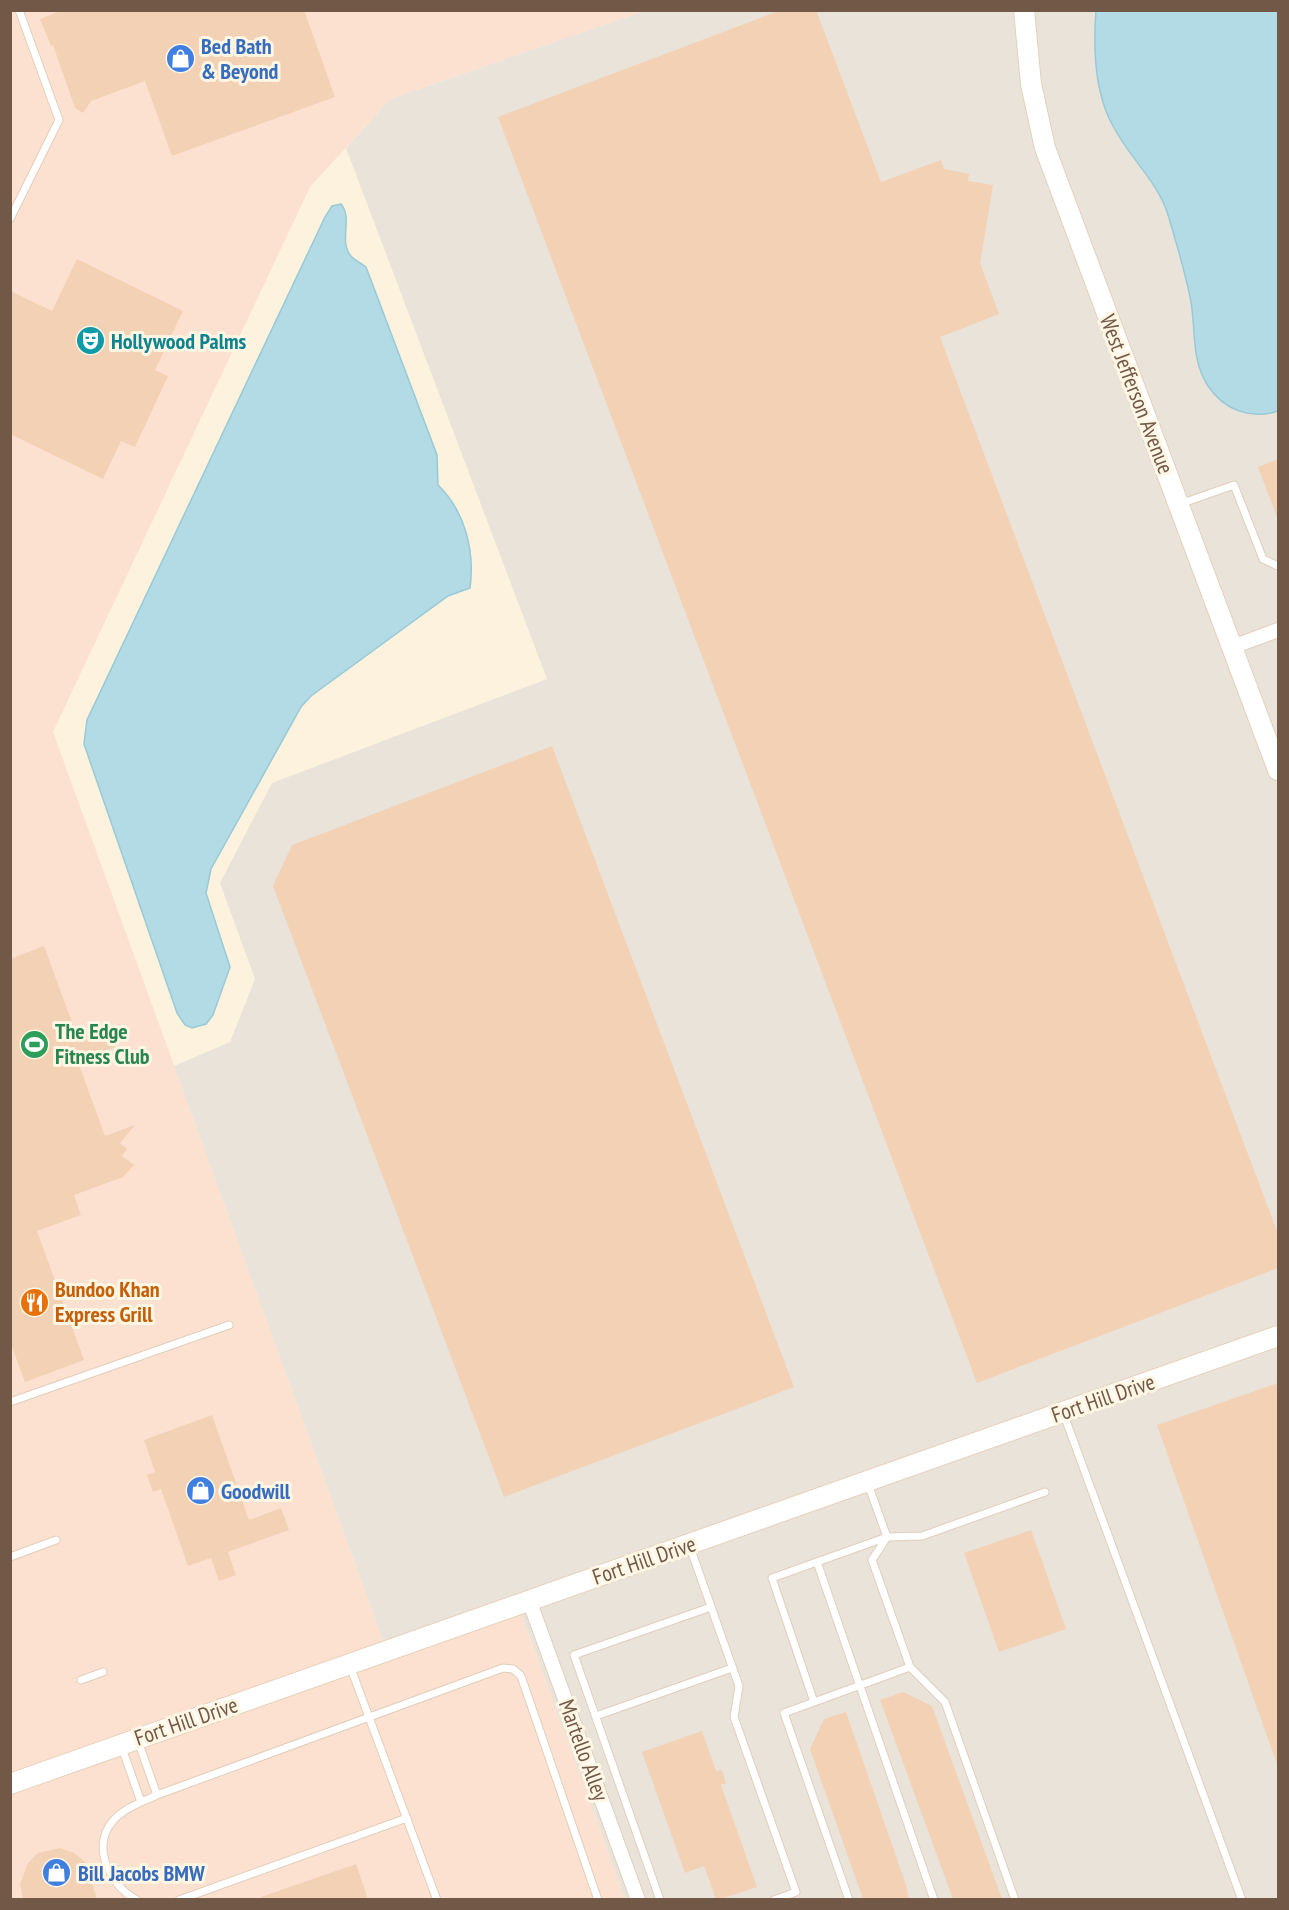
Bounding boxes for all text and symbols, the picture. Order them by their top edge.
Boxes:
place label: Bed Bath & Beyond [201,32,279,85]
shop icon: Bed Bath & Beyond [164,43,196,75]
street label: West Jefferson Avenue [1094,310,1180,478]
theatre icon: Hollywood Palms [74,325,106,357]
place label: Hollywood Palms [111,327,247,355]
place label: The Edge Fitness Club [55,1017,150,1070]
sports icon: The Edge Fitness Club [18,1028,50,1060]
place label: Bundoo Khan Express Grill [55,1275,160,1328]
restaurant icon: Bundoo Khan Express Grill [18,1286,50,1318]
street label: Fort Hill Drive [1048,1367,1158,1429]
shop icon: Goodwill [184,1475,216,1507]
place label: Goodwill [221,1477,291,1505]
street label: Fort Hill Drive [589,1529,699,1591]
street label: Fort Hill Drive [131,1690,241,1752]
street label: Martello Alley [553,1695,615,1805]
shop icon: Bill Jacobs BMW [41,1857,73,1889]
place label: Bill Jacobs BMW [78,1859,205,1887]

